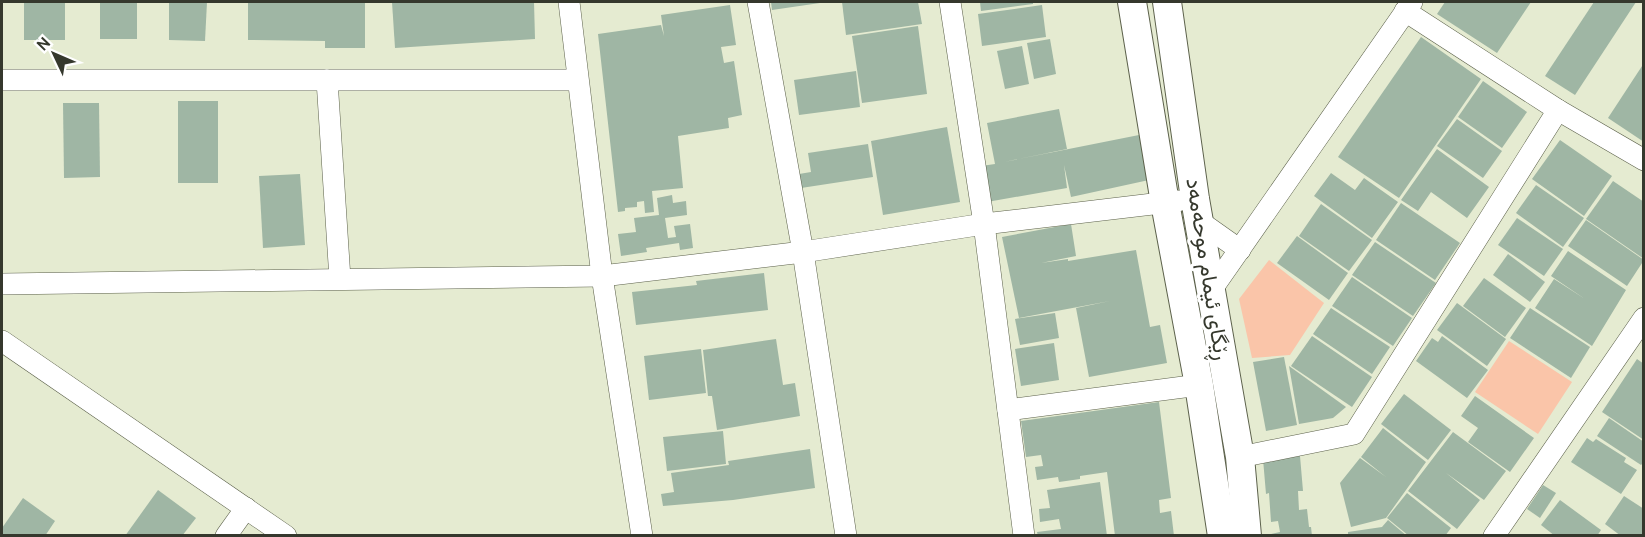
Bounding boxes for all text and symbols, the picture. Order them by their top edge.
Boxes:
north arrow [24,24,84,84]
text: N [33,33,54,55]
street label: ڕێگای ئیمام موحەمەد [1176,176,1236,363]

